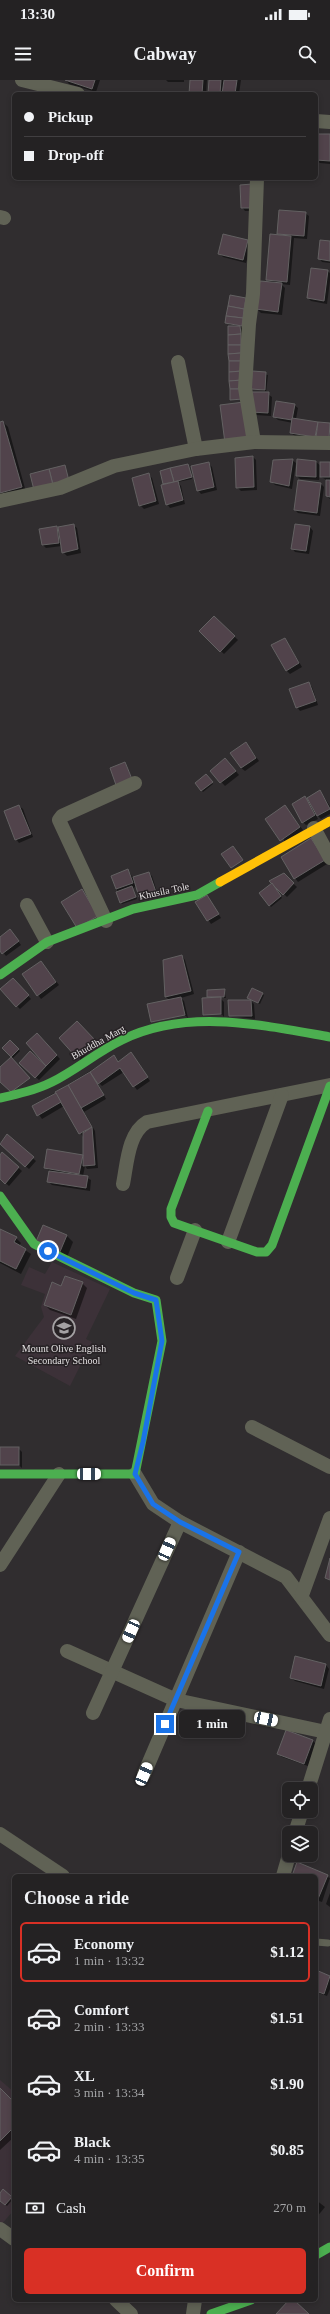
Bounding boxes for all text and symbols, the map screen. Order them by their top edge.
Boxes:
text: 13:30 [20,6,55,22]
icon: menu [12,43,34,65]
icon: search [296,43,318,65]
text: Cabway [133,44,197,64]
text: Pickup [48,109,93,125]
text: Drop-off [48,147,104,163]
street label: Khusila Tole [138,880,191,902]
street label: Bhuddha Marg [69,1023,127,1061]
route start [39,1242,57,1260]
school or university icon: Mount Olive English Secondary School [51,1315,77,1341]
place label: Mount Olive English Secondary School [22,1343,106,1366]
car [77,1468,101,1480]
car [157,1536,177,1562]
car [121,1618,141,1644]
callout: 1 min [179,1710,245,1738]
car [253,1711,279,1727]
route end [156,1715,174,1733]
text: 1 min [196,1716,228,1731]
car [134,1761,154,1787]
map controls [282,1782,318,1862]
button: locate [282,1782,318,1818]
button: layers [282,1826,318,1862]
text: Choose a ride [24,1888,129,1908]
icon: car [26,1934,62,1970]
text: Economy [74,1936,134,1952]
text: $1.12 [270,1944,304,1960]
text: 1 min · 13:32 [74,1953,144,1968]
icon: car [26,2000,62,2036]
text: Comfort [74,2002,129,2018]
text: $1.51 [270,2010,304,2026]
text: 2 min · 13:33 [74,2019,144,2034]
icon: car [26,2066,62,2102]
text: XL [74,2068,95,2084]
text: $1.90 [270,2076,304,2092]
text: 3 min · 13:34 [74,2085,144,2100]
icon: car [26,2132,62,2168]
text: Black [74,2134,111,2150]
text: $0.85 [270,2142,304,2158]
text: 4 min · 13:35 [74,2151,144,2166]
icon: cash [24,2197,46,2219]
text: Cash [56,2200,86,2216]
text: 270 m [273,2200,306,2215]
button: Confirm [24,2248,306,2294]

